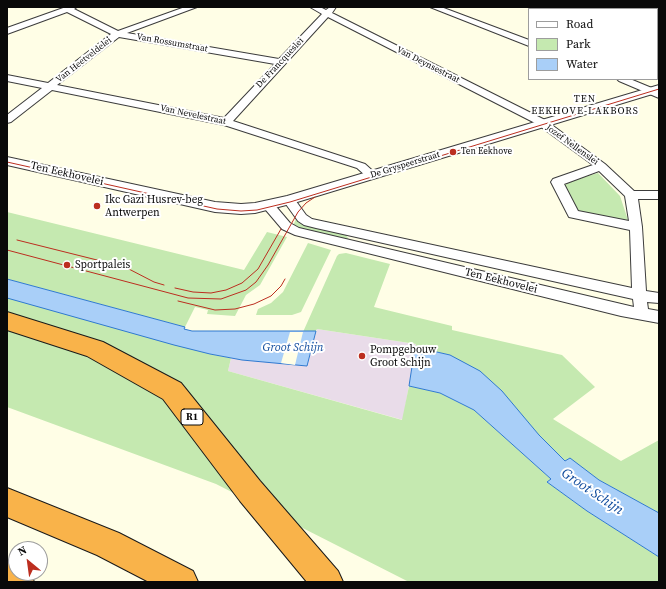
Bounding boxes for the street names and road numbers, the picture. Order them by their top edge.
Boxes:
street label: Van Rossumstraat [136,31,208,55]
street label: Van Heetveldelei [54,35,114,85]
street label: De Francqueslei [254,36,306,90]
street label: Van Deynsestraat [395,44,461,86]
street label: Van Nevelestraat [159,103,227,127]
street label: Jozef Nellenslei [544,122,600,168]
street label: De Gryspeerstraat [369,149,441,181]
street label: Ten Eekhovelei [29,159,105,189]
street label: Ten Eekhovelei [463,266,539,296]
road number: R1 [181,409,203,425]

